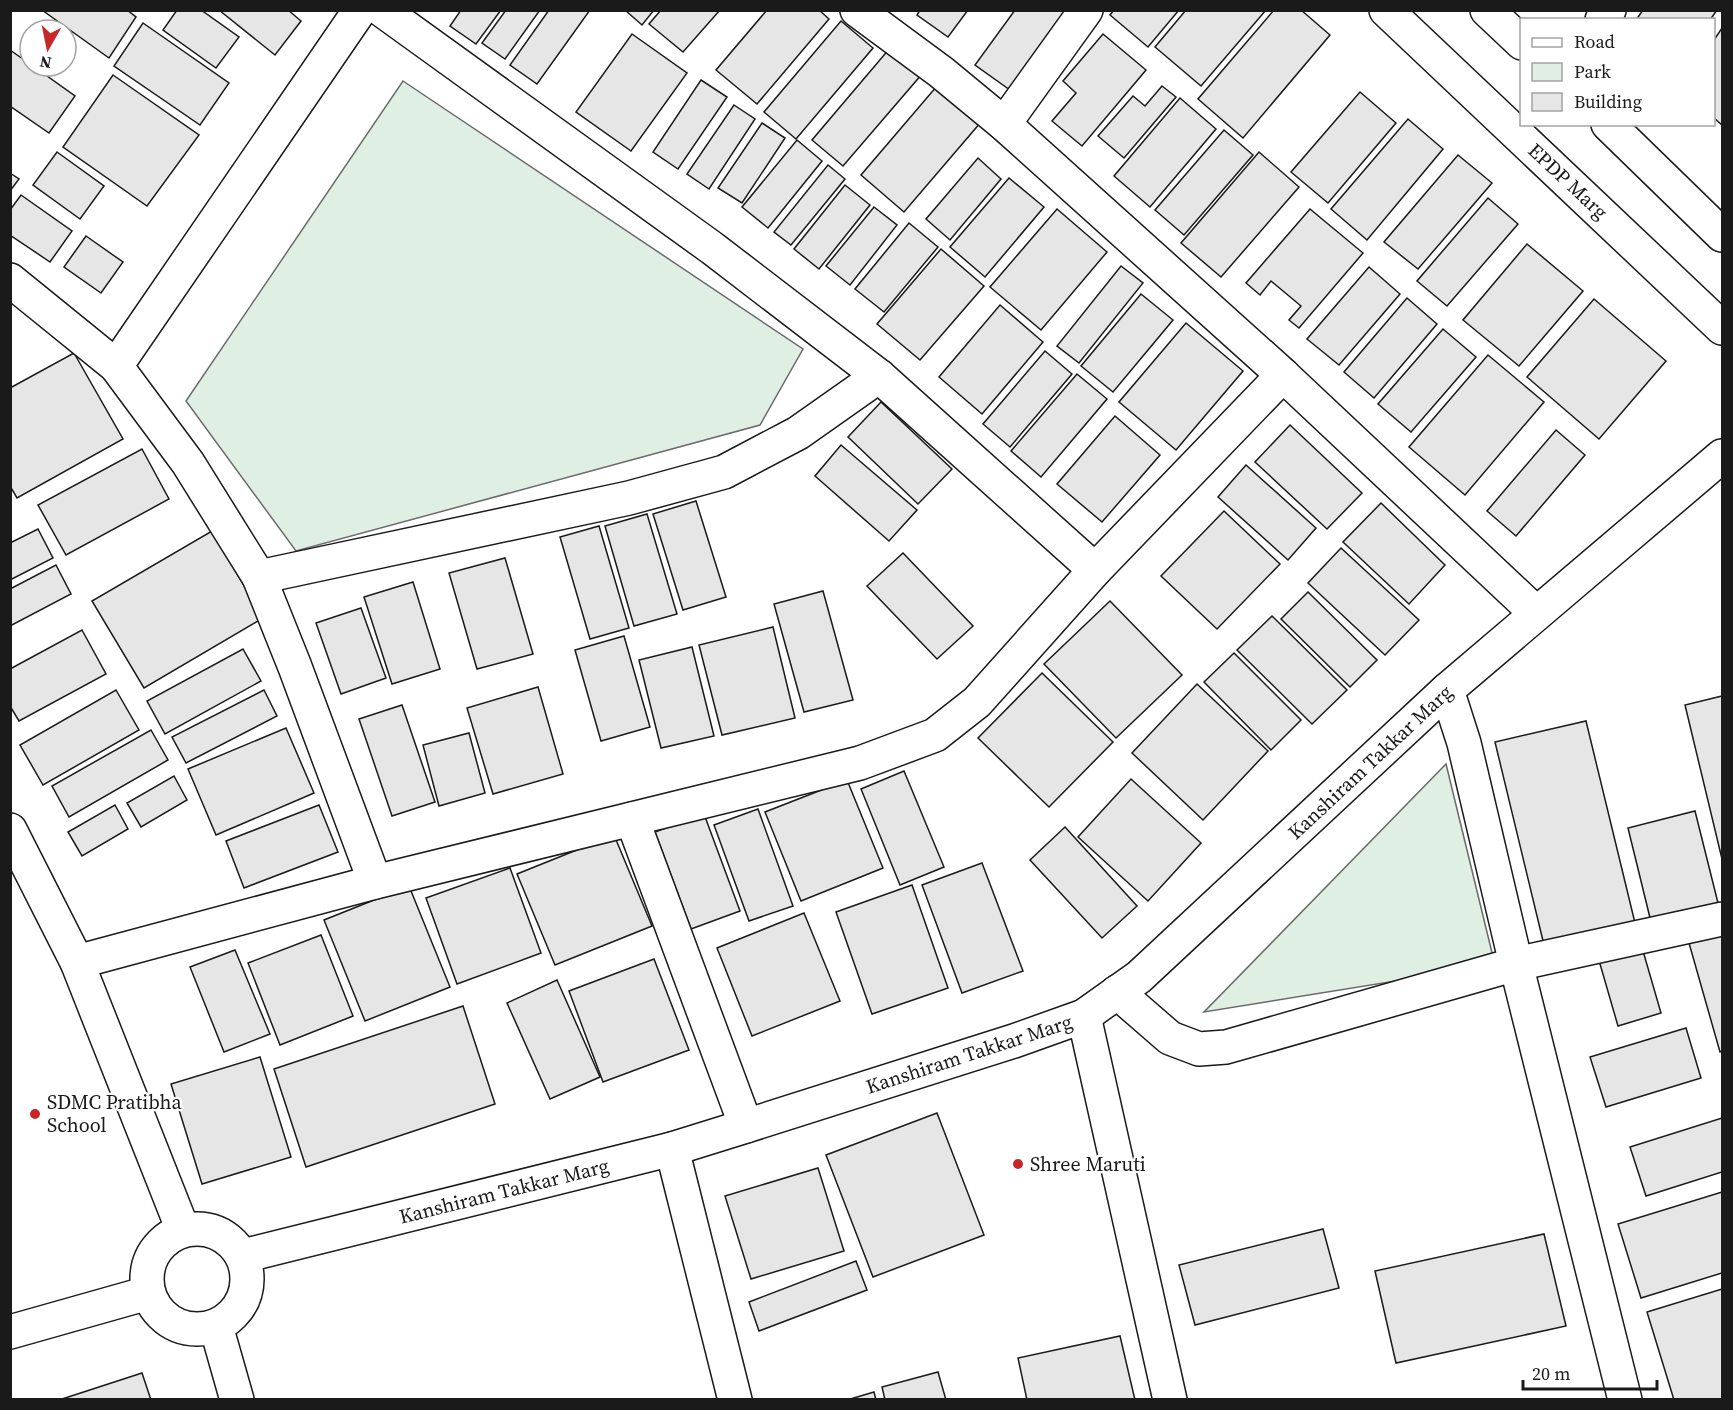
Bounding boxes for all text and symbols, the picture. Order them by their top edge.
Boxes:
north arrow [18,18,78,78]
legend [1520,18,1715,126]
text: Road [1574,29,1615,54]
text: N [38,51,53,75]
text: Park [1574,59,1611,84]
text: Building [1574,89,1642,114]
street label: EPDP Marg [1522,137,1614,225]
street label: Kanshiram Takkar Marg [1282,678,1458,846]
street label: Kanshiram Takkar Marg [862,1007,1076,1101]
place label: SDMC Pratibha School [47,1088,182,1139]
marker: SDMC Pratibha School [28,1107,42,1121]
place label: Shree Maruti [1030,1150,1146,1178]
street label: Kanshiram Takkar Marg [396,1151,612,1231]
marker: Shree Maruti [1011,1157,1025,1171]
scale bar [1523,1353,1656,1391]
text: 20 m [1532,1361,1570,1386]

